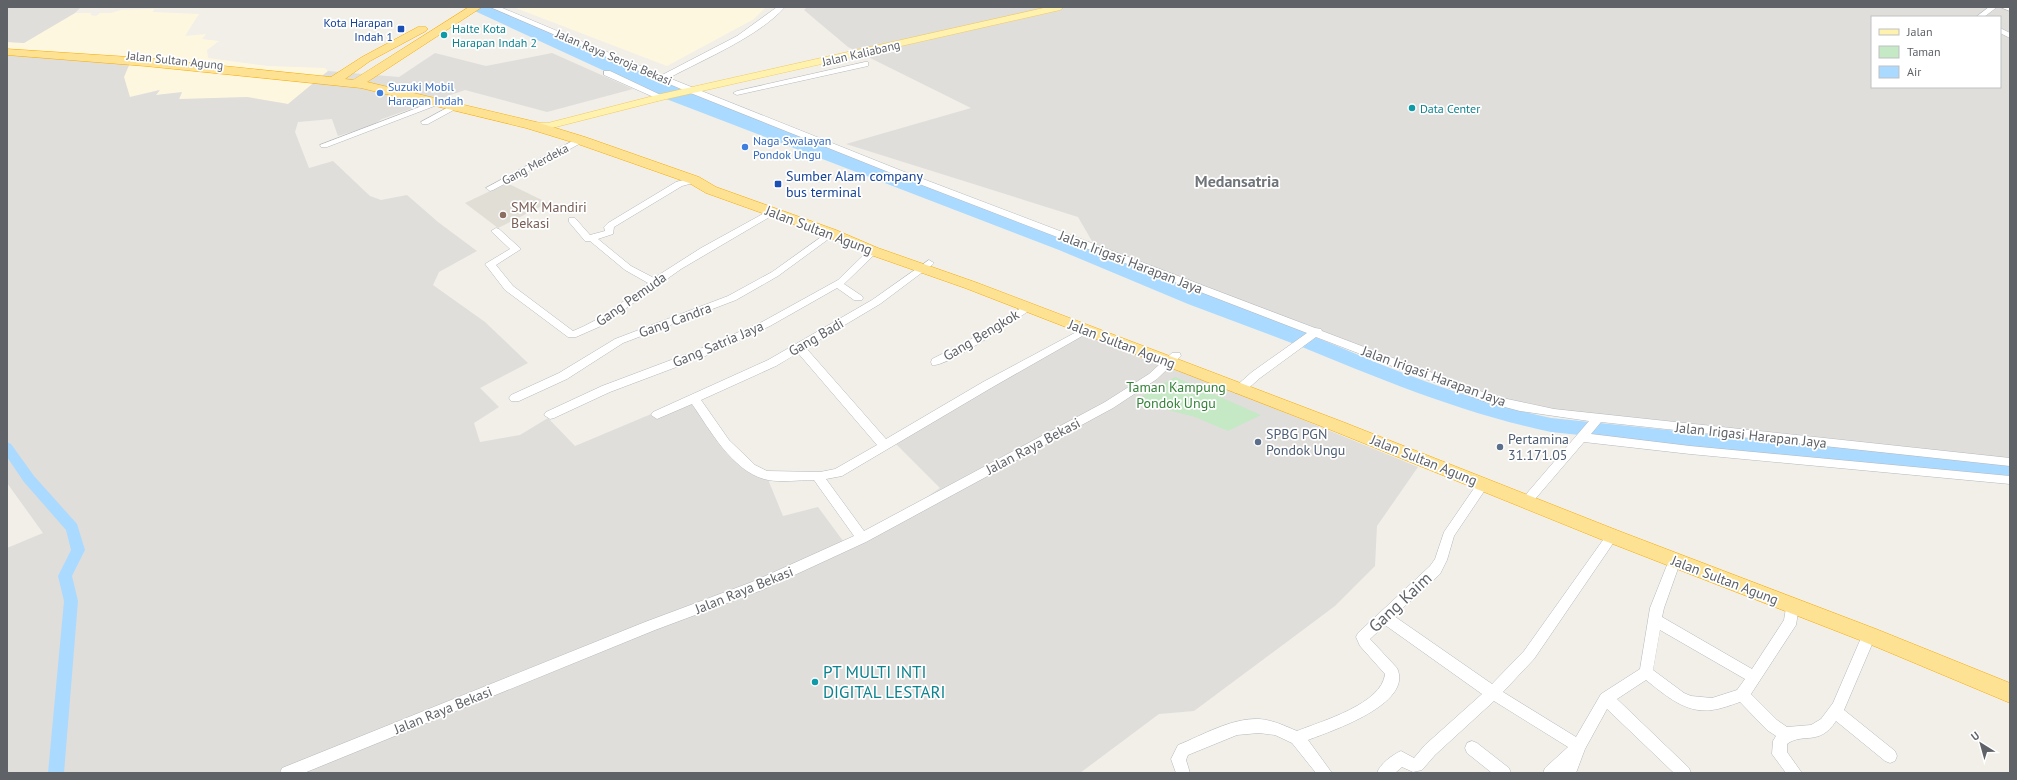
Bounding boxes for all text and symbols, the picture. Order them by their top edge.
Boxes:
place label: Kota Harapan Indah 1 [324,15,393,44]
legend [1871,16,2001,88]
place label: Halte Kota Harapan Indah 2 [452,21,537,50]
marker: Kota Harapan Indah 1 [396,24,406,34]
text: Jalan [1906,24,1932,39]
street label: Jalan Raya Seroja Bekasi [553,25,674,88]
marker: Halte Kota Harapan Indah 2 [439,30,449,40]
street label: Jalan Kaliabang [820,37,902,69]
text: Taman [1907,44,1941,59]
street label: Jalan Sultan Agung [125,47,224,73]
text: Air [1907,64,1921,79]
place label: Suzuki Mobil Harapan Indah [388,79,463,108]
marker: Suzuki Mobil Harapan Indah [375,88,385,98]
place label: Data Center [1420,101,1480,116]
marker: Data Center [1407,103,1417,113]
place label: Naga Swalayan Pondok Ungu [753,133,831,162]
street label: Gang Merdeka [499,140,571,188]
marker: Naga Swalayan Pondok Ungu [740,142,750,152]
place label: Sumber Alam company bus terminal [786,167,923,201]
district label: Medansatria [1195,171,1279,191]
marker: Sumber Alam company bus terminal [773,179,783,189]
place label: SMK Mandiri Bekasi [511,198,587,232]
street label: Jalan Sultan Agung [762,201,875,259]
marker: SMK Mandiri Bekasi [498,210,508,220]
street label: Jalan Irigasi Harapan Jaya [1056,226,1205,298]
street label: Gang Pemuda [592,268,670,330]
street label: Gang Candra [636,299,714,341]
street label: Gang Bengkok [940,305,1023,365]
street label: Gang Badi [785,314,847,360]
street label: Jalan Sultan Agung [1065,315,1178,373]
street label: Gang Satria Jaya [670,317,766,371]
street label: Jalan Irigasi Harapan Jaya [1358,341,1509,411]
park label: Taman Kampung Pondok Ungu [1126,378,1226,412]
street label: Jalan Raya Bekasi [982,414,1083,479]
street label: Jalan Irigasi Harapan Jaya [1673,418,1828,452]
place label: SPBG PGN Pondok Ungu [1266,425,1345,459]
street label: Jalan Sultan Agung [1367,430,1480,490]
place label: Pertamina 31.171.05 [1508,430,1569,464]
marker: SPBG PGN Pondok Ungu [1253,437,1263,447]
marker: Pertamina 31.171.05 [1495,442,1505,452]
street label: Jalan Sultan Agung [1668,551,1781,609]
street label: Jalan Raya Bekasi [691,562,796,618]
street label: Gang Kaim [1364,567,1436,637]
place label: PT MULTI INTI DIGITAL LESTARI [823,661,946,703]
marker: PT MULTI INTI DIGITAL LESTARI [810,677,820,687]
street label: Jalan Raya Bekasi [390,682,495,738]
north arrow [1961,724,2001,764]
text: U [1968,728,1982,744]

